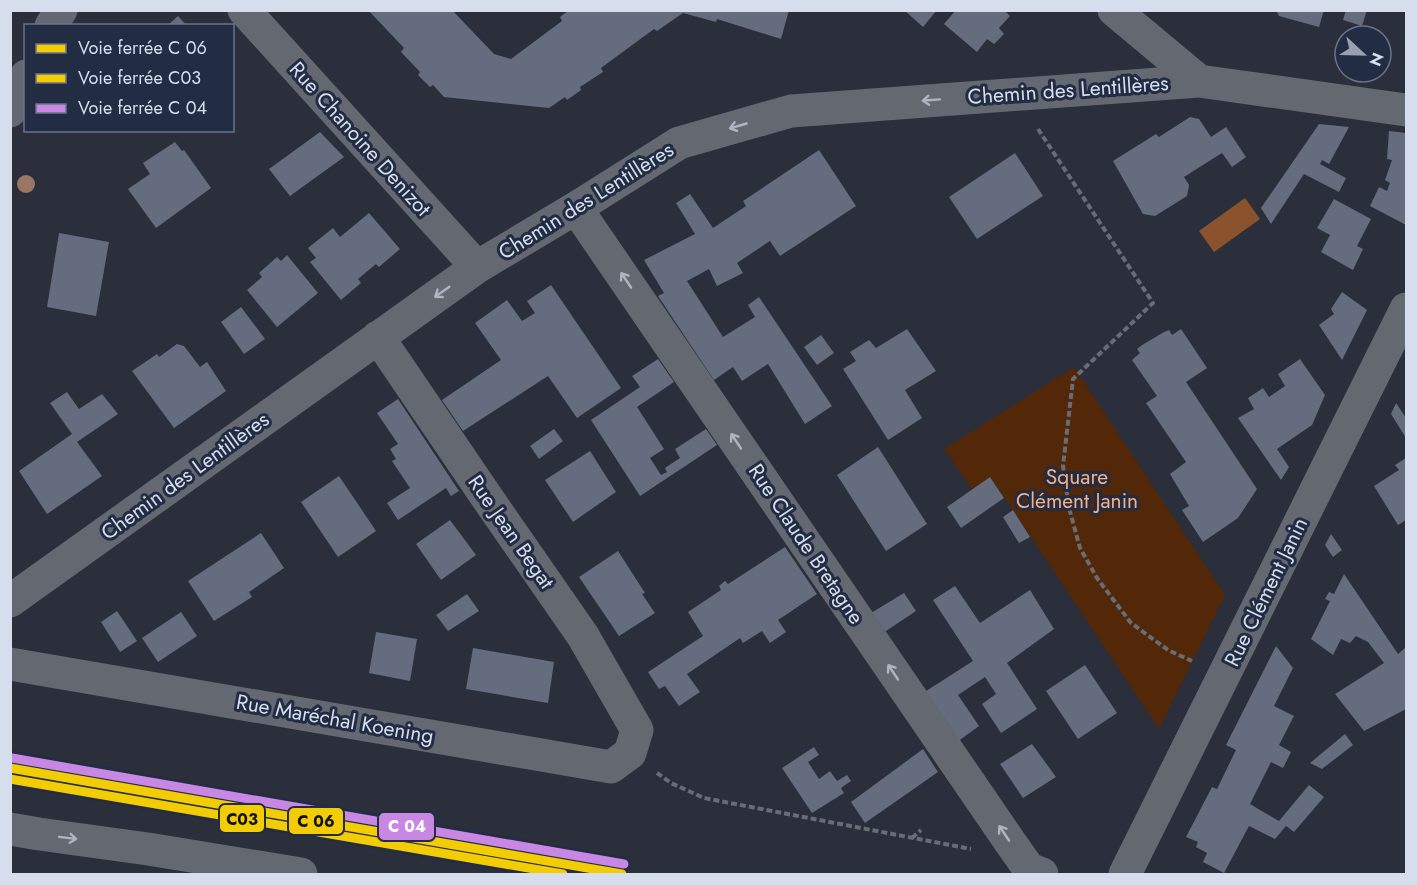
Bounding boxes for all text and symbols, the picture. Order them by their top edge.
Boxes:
legend [24,24,234,132]
north arrow [1333,24,1393,84]
text: Voie ferrée C 06 [78,35,207,61]
text: N [1363,49,1389,70]
street label: Rue Chanoine Denizot [282,55,438,223]
text: Voie ferrée C03 [78,65,201,91]
street label: Chemin des Lentillères [967,68,1169,112]
text: Voie ferrée C 04 [78,95,207,121]
one-way arrow [921,95,941,106]
one-way arrow [729,121,748,132]
street label: Chemin des Lentillères [493,135,679,267]
one-way arrow [620,273,632,289]
one-way arrow [434,286,450,298]
street label: Chemin des Lentillères [95,405,275,547]
one-way arrow [730,434,742,450]
street label: Rue Claude Bretagne [741,458,871,630]
park label: Square Clément Janin [1016,462,1138,516]
street label: Rue Jean Begat [461,469,561,595]
street label: Rue Clément Janin [1217,513,1315,671]
one-way arrow [887,663,900,680]
street label: Rue Maréchal Koening [234,687,436,751]
line badge: C03 [219,804,265,833]
line badge: C 06 [288,807,344,835]
text: C03 [226,808,258,831]
text: C 06 [297,810,335,833]
line badge: C 04 [378,812,435,841]
text: C 04 [388,815,426,838]
one-way arrow [997,824,1010,841]
one-way arrow [58,833,78,844]

